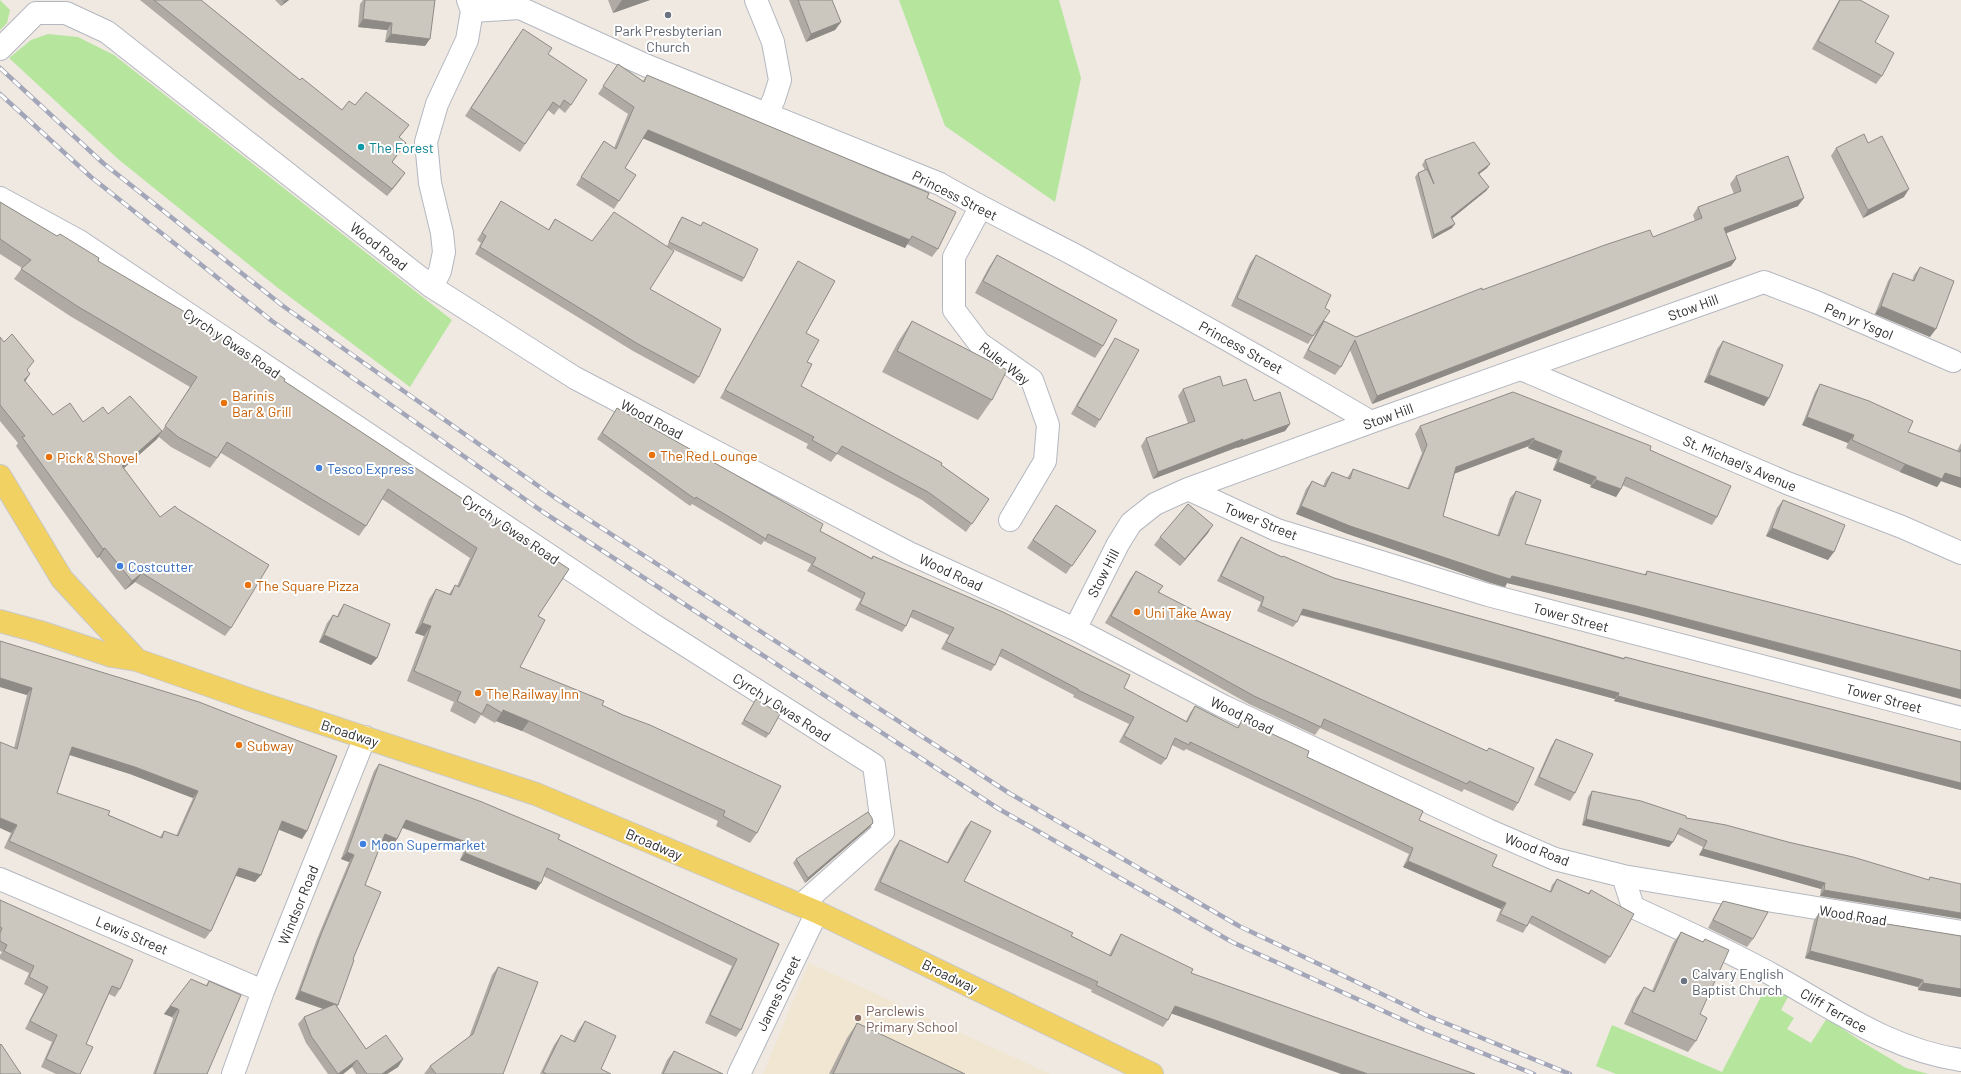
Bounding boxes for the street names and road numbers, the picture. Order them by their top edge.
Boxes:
street label: Princess Street [910,166,1000,224]
street label: Wood Road [347,218,411,274]
street label: Stow Hill [1665,290,1721,324]
street label: Pen yr Ysgol [1822,299,1896,343]
street label: Cyrch y Gwas Road [180,304,284,382]
street label: Princess Street [1196,317,1286,377]
street label: Ruler Way [976,338,1034,388]
street label: Wood Road [618,395,686,443]
street label: Stow Hill [1360,399,1416,433]
street label: St. Michael's Avenue [1681,431,1799,495]
street label: Cyrch y Gwas Road [459,490,563,568]
street label: Tower Street [1222,499,1300,543]
street label: Stow Hill [1084,546,1122,600]
street label: Wood Road [916,550,986,594]
street label: Tower Street [1531,599,1611,635]
street label: Cyrch y Gwas Road [730,669,834,745]
street label: Tower Street [1844,680,1924,716]
street label: Wood Road [1208,692,1276,738]
street label: Broadway [319,716,382,750]
street label: Broadway [623,825,685,864]
street label: Wood Road [1502,829,1572,869]
street label: Windsor Road [274,863,322,947]
street label: Wood Road [1818,901,1888,929]
street label: Lewis Street [93,912,171,958]
street label: James Street [752,953,804,1033]
street label: Broadway [919,955,981,997]
street label: Cliff Terrace [1797,984,1871,1036]

